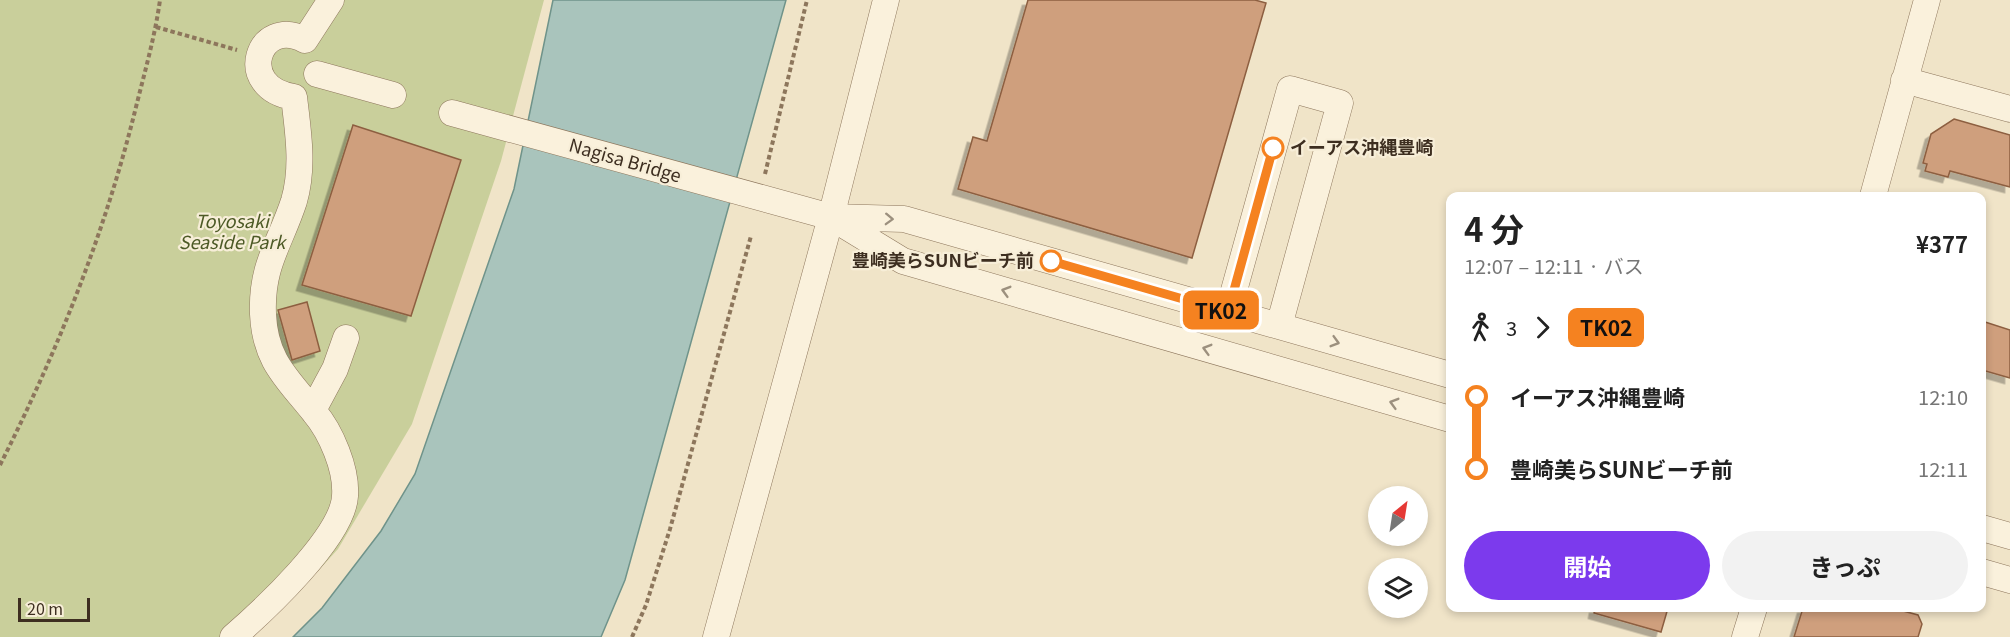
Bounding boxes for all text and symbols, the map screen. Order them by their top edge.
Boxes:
street label: Nagisa Bridge [566,131,685,188]
place label: イーアス沖縄豊崎 [1290,133,1433,159]
marker: イーアス沖縄豊崎 [1262,137,1284,159]
text: 4 分 [1464,204,1524,252]
park label: Toyosaki Seaside Park [179,207,287,254]
one-way arrow [885,213,894,225]
text: ¥377 [1916,227,1968,259]
place label: 豊崎美らSUNビーチ前 [852,246,1034,272]
marker: 豊崎美らSUNビーチ前 [1040,250,1062,272]
text: 12:07 – 12:11 · バス [1464,251,1644,280]
one-way arrow [1001,285,1011,298]
line badge: TK02 [1179,290,1263,330]
text: TK02 [1195,295,1247,325]
icon: walk [1464,311,1497,344]
icon: forward [1526,311,1559,344]
text: TK02 [1580,312,1632,342]
text: 3 [1506,313,1517,342]
one-way arrow [1329,335,1340,347]
one-way arrow [1202,343,1212,356]
text: イーアス沖縄豊崎 [1510,380,1685,412]
text: 12:10 [1918,382,1968,411]
one-way arrow [1389,398,1400,410]
text: 豊崎美らSUNビーチ前 [1510,452,1733,484]
text: 12:11 [1918,454,1968,483]
north arrow [1368,486,1428,546]
map controls [1368,486,1428,618]
button: 開始 [1464,531,1710,600]
button: きっぷ [1722,531,1968,600]
button: layers [1368,558,1428,618]
scale bar [18,595,90,622]
text: 20 m [27,596,63,620]

